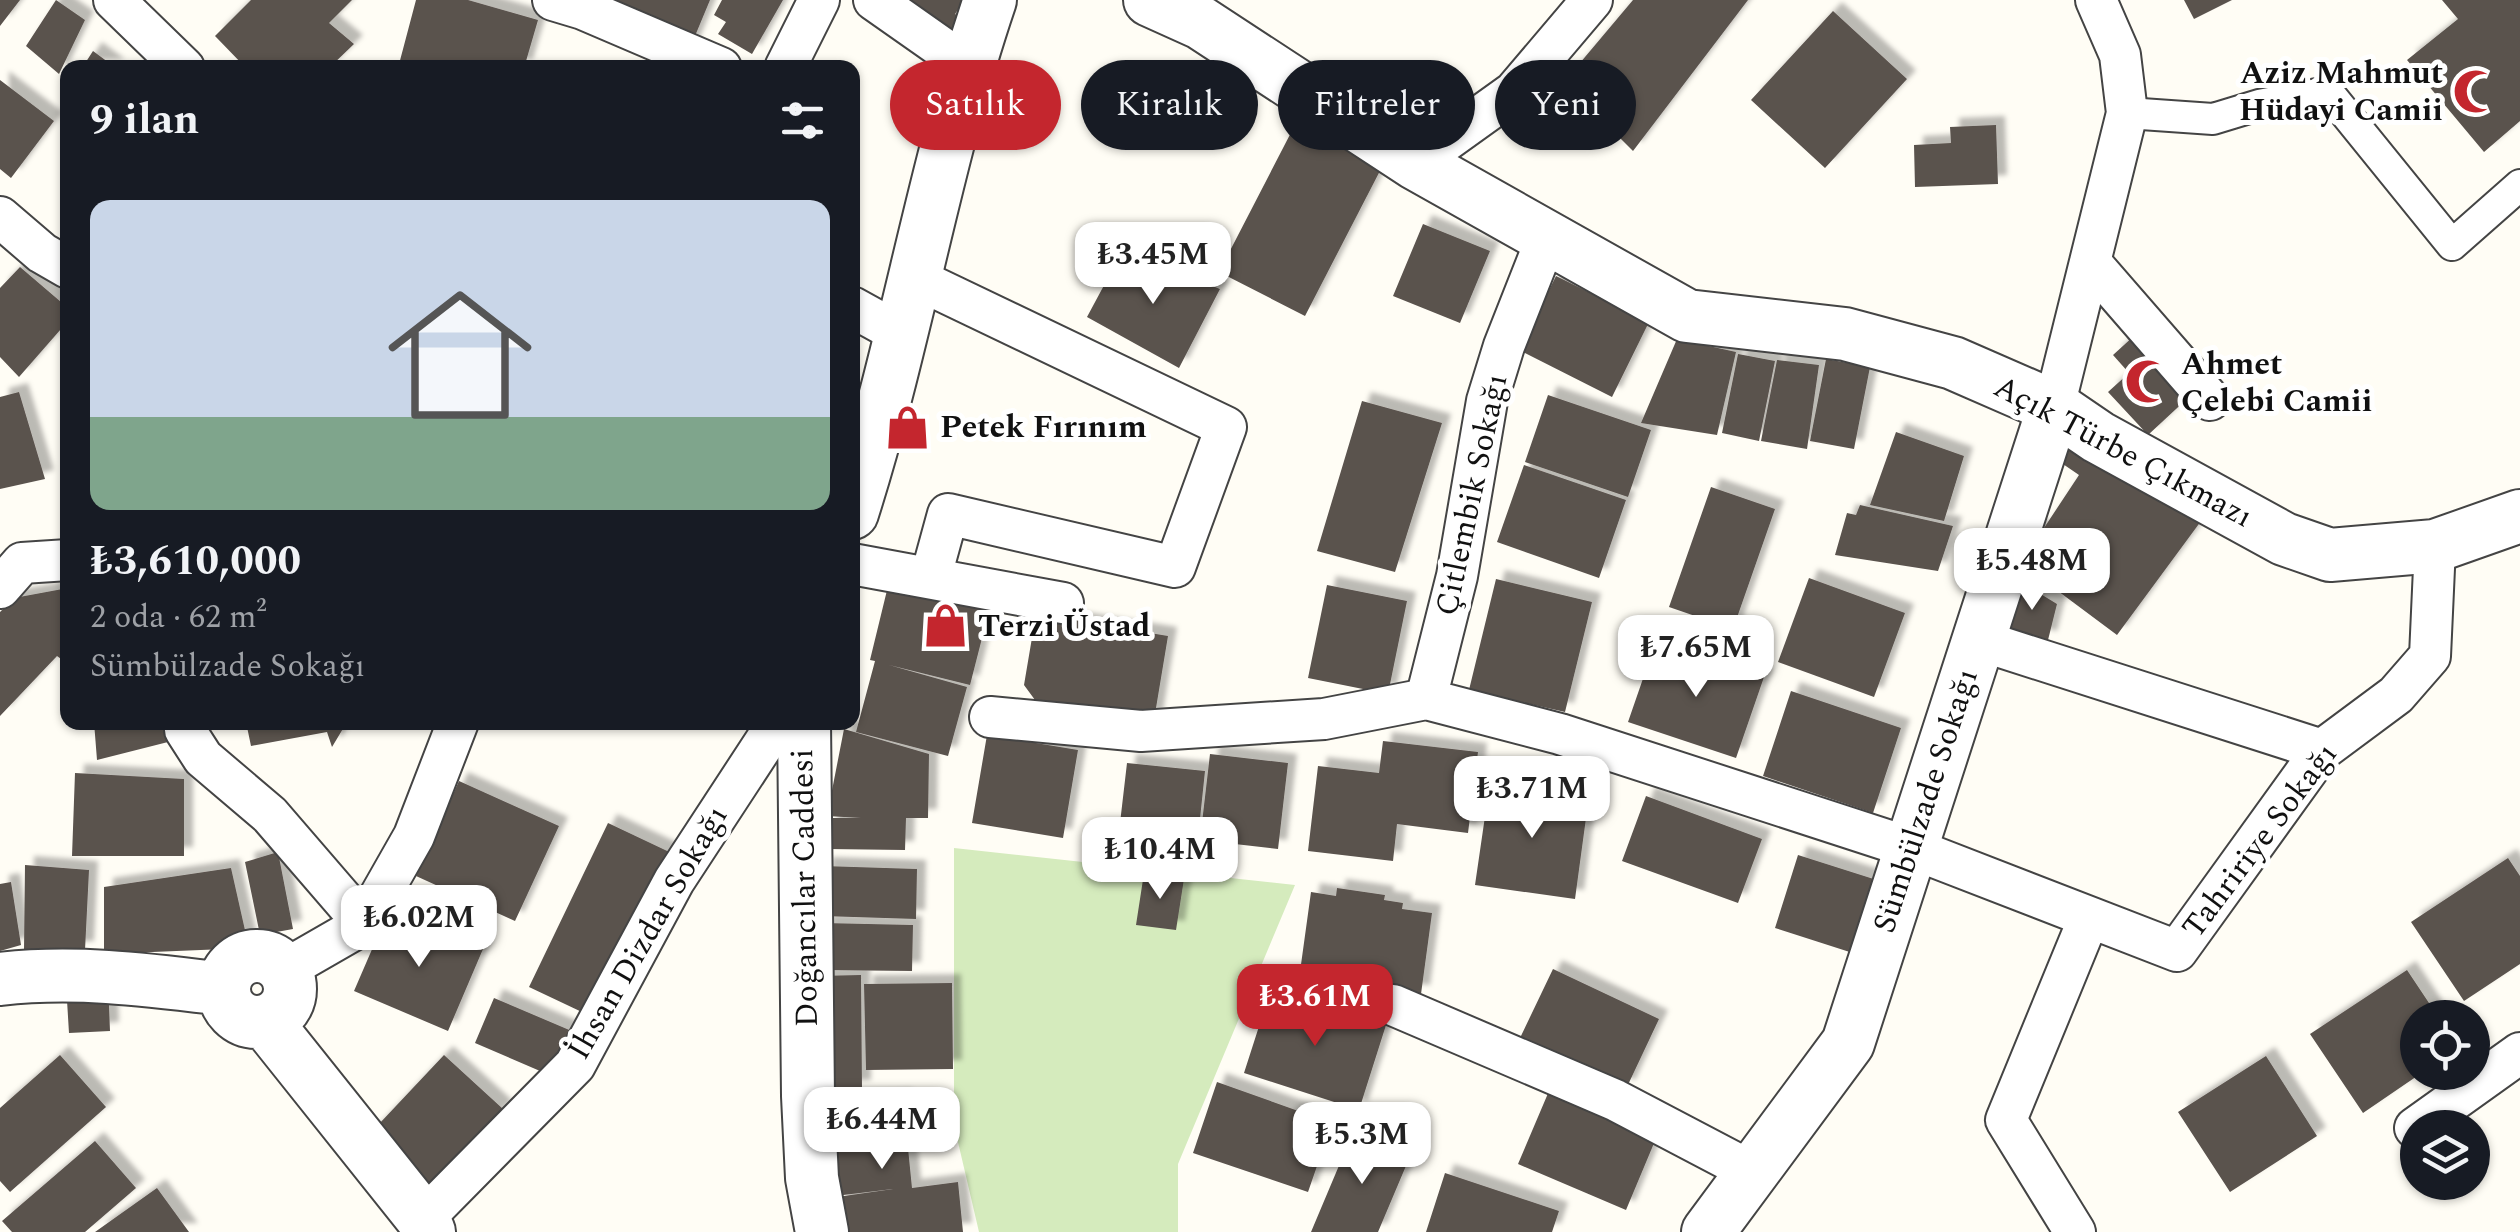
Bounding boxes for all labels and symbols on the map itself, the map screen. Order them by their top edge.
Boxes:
place label: Aziz Mahmut Hüdayi Camii [2239,49,2443,135]
mosque icon: Aziz Mahmut Hüdayi Camii [2452,67,2500,115]
pin: ₺3.45M [1072,222,1234,307]
place label: Ahmet Çelebi Camii [2181,340,2372,426]
mosque icon: Ahmet Çelebi Camii [2124,358,2172,406]
street label: Açık Türbe Çıkmazı [1985,363,2261,541]
street label: Çitlembik Sokağı [1422,370,1522,620]
shop icon: Petek Fırınım [883,403,931,451]
place label: Petek Fırınım [940,403,1147,452]
pin: ₺5.48M [1951,528,2113,613]
shop icon: Terzi Üstad [921,602,969,650]
place label: Terzi Üstad [978,602,1150,651]
pin: ₺7.65M [1615,615,1777,700]
street label: Sümbülzade Sokağı [1860,663,1992,939]
street label: Tahririye Sokağı [2170,733,2350,949]
street label: Doğancılar Caddesi [778,748,832,1028]
pin: ₺3.71M [1451,756,1613,841]
street label: İhsan Dizdar Sokağı [555,797,741,1069]
pin: ₺10.4M [1079,817,1241,902]
pin: ₺6.02M [338,885,500,970]
pin: ₺3.61M [1234,964,1396,1049]
pin: ₺6.44M [801,1087,963,1172]
pin: ₺5.3M [1292,1102,1432,1187]

